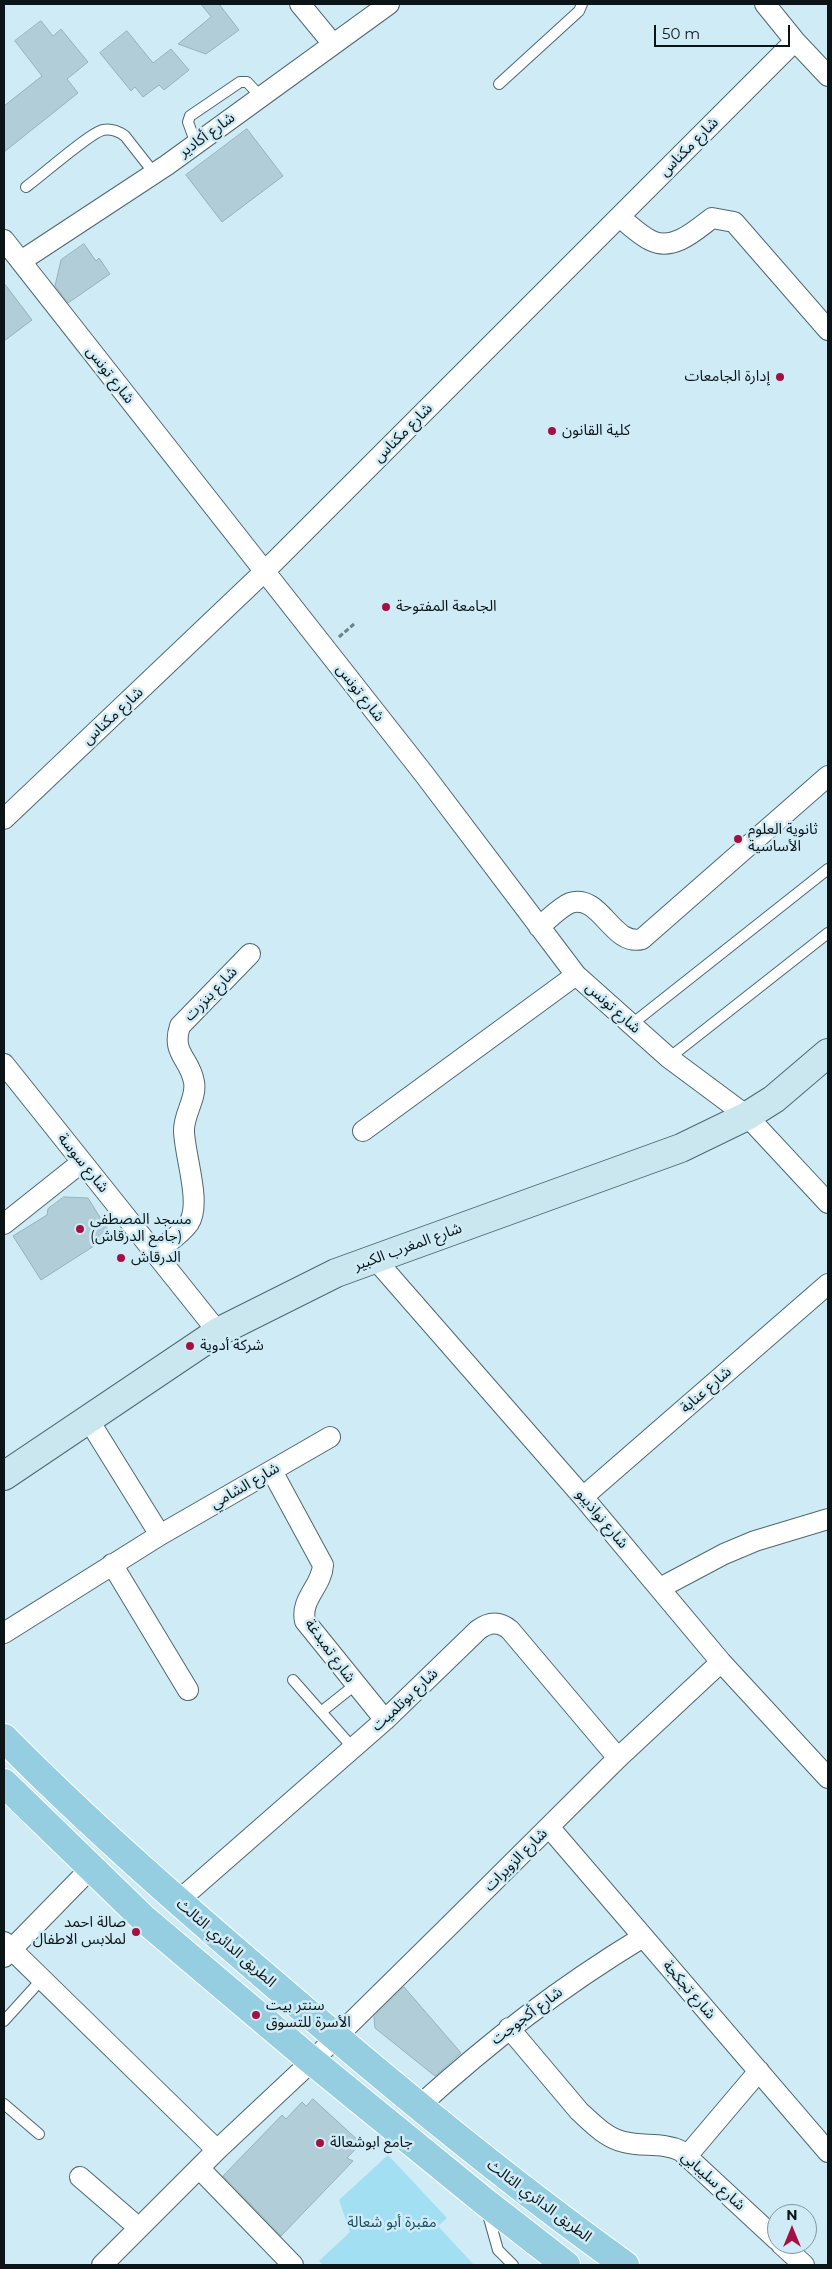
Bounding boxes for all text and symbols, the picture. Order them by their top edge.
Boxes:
scale bar [657,15,793,47]
text: 50 m [662,24,700,43]
street label: شارع أكادير [175,109,239,161]
street label: شارع مكناس [656,114,722,180]
street label: شارع تونس [82,343,138,407]
place label: إدارة الجامعات [685,368,770,386]
marker: إدارة الجامعات [774,371,786,383]
street label: شارع مكناس [370,400,436,466]
place label: كلية القانون [562,422,630,440]
marker: كلية القانون [546,425,558,437]
place label: الجامعة المفتوحة [396,598,497,616]
marker: الجامعة المفتوحة [380,601,392,613]
street label: شارع تونس [332,661,388,725]
street label: شارع مكناس [79,683,147,749]
place label: ثانوية العلوم الأساسية [748,821,818,856]
marker: ثانوية العلوم الأساسية [732,833,744,845]
street label: شارع بنزرت [181,963,241,1025]
street label: شارع تونس [582,979,644,1037]
street label: شارع سوسة [54,1130,112,1196]
place label: مسجد المصطفى (جامع الدرقاش) [90,1211,192,1246]
street label: شارع المغرب الكبير [352,1219,464,1275]
marker: مسجد المصطفى (جامع الدرقاش) [74,1223,86,1235]
place label: الدرقاش [131,1249,181,1267]
marker: الدرقاش [115,1252,127,1264]
place label: شركة أدوية [200,1337,264,1355]
marker: شركة أدوية [184,1340,196,1352]
street label: شارع عنابة [677,1363,735,1417]
street label: شارع الشامي [207,1459,283,1513]
street label: شارع نواذيبو [572,1486,632,1552]
street label: شارع تمبدغة [301,1616,359,1686]
street label: شارع بوتلميت [368,1665,442,1735]
street label: شارع الزويرات [481,1825,551,1895]
street label: الطريق الدائري الثالث [172,1895,280,1991]
place label: صالة احمد لملابس الاطفال [33,1914,126,1949]
marker: صالة احمد لملابس الاطفال [130,1926,142,1938]
street label: شارع تجكجة [659,1957,719,2023]
street label: شارع أكجوجت [488,1983,566,2049]
place label: سنتر بيت الأسرة للتسوق [266,1997,351,2032]
marker: سنتر بيت الأسرة للتسوق [250,2009,262,2021]
place label: جامع ابوشعالة [330,2134,413,2152]
marker: جامع ابوشعالة [314,2137,326,2149]
street label: شارع سليبابي [677,2148,749,2214]
street label: الطريق الدائري الثالث [483,2156,595,2246]
north arrow [767,2204,817,2254]
text: N [786,2206,798,2224]
park label: مقبرة أبو شعالة [347,2214,437,2232]

